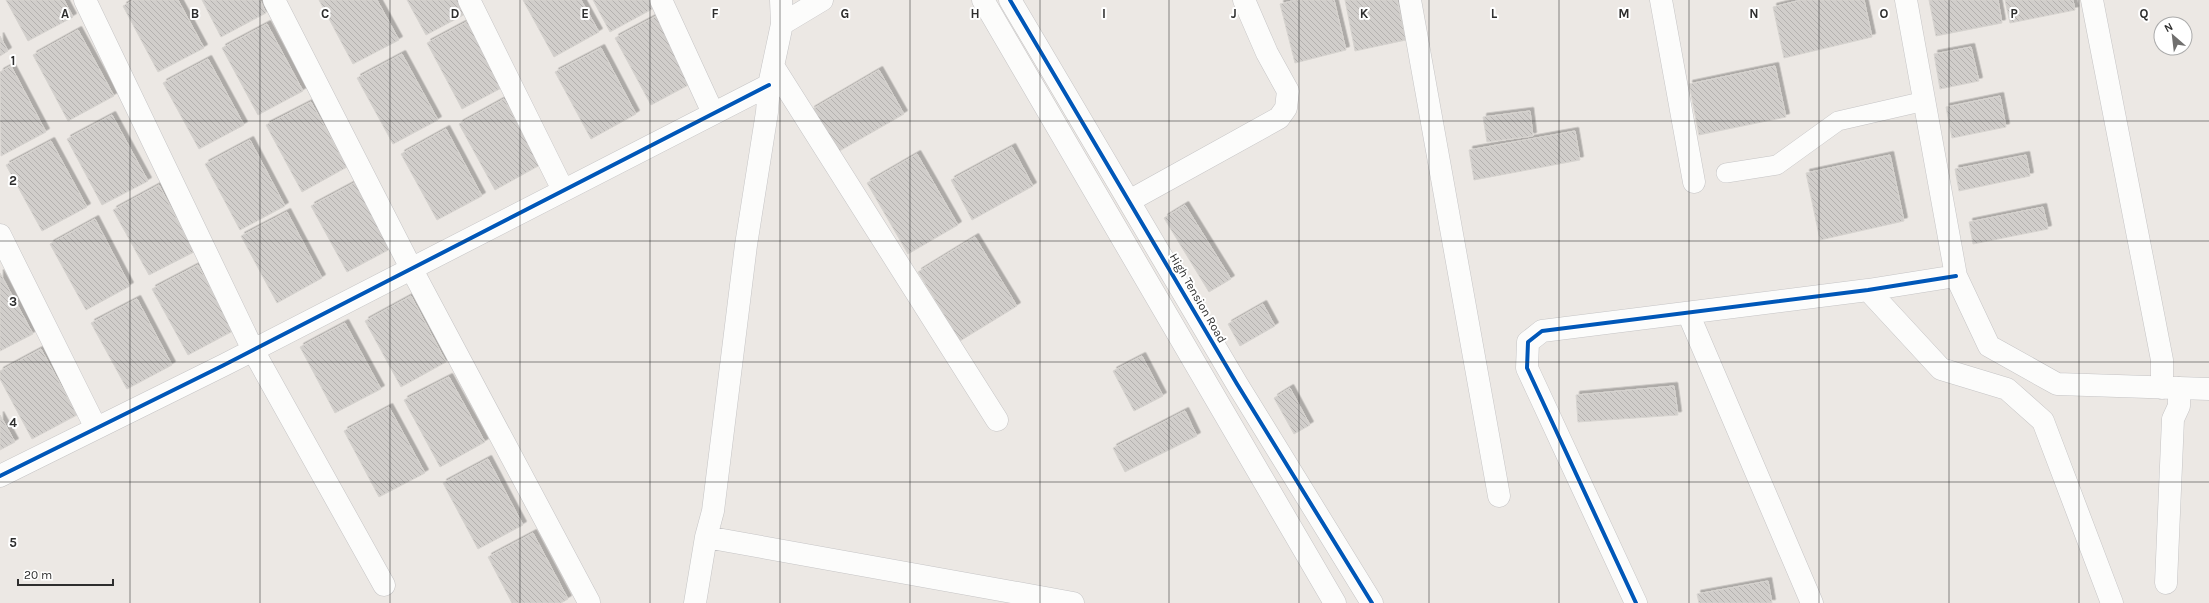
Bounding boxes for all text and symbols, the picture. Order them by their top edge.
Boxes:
text: A [61,6,69,21]
text: B [191,6,199,21]
text: C [321,6,329,21]
text: D [451,6,460,21]
text: E [581,6,589,21]
text: F [711,6,719,21]
text: G [841,6,849,21]
text: H [970,6,980,21]
text: I [1102,6,1106,21]
text: J [1231,6,1237,21]
text: K [1360,6,1369,21]
text: L [1491,6,1498,21]
text: M [1618,6,1630,21]
text: N [1749,6,1759,21]
text: O [1880,6,1889,21]
text: P [2010,6,2018,21]
text: Q [2140,6,2149,21]
north arrow [2153,16,2193,56]
text: N [2162,20,2175,35]
text: 1 [11,53,15,68]
text: 2 [9,173,17,188]
street label: High Tension Road [1167,251,1229,345]
text: 3 [9,294,17,309]
text: 4 [9,415,17,430]
text: 5 [9,535,17,550]
scale bar [18,561,113,587]
text: 20 m [24,568,52,582]

